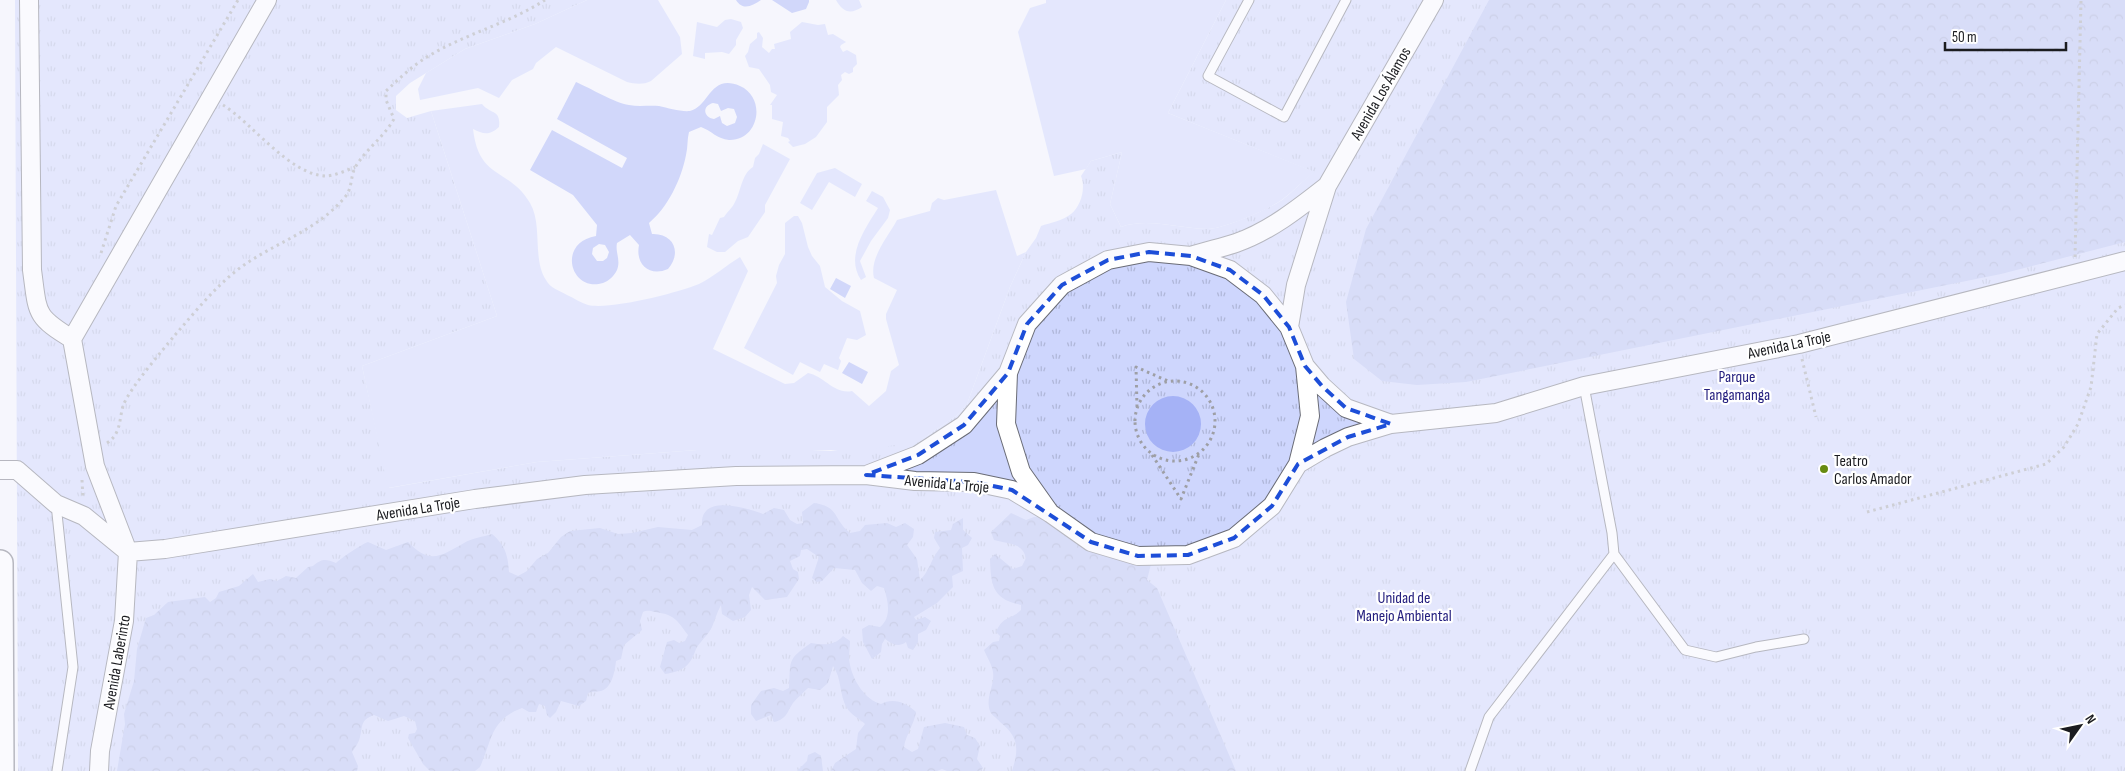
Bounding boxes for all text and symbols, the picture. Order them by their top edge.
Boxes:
scale bar [1945,20,2066,52]
text: 50 m [1952,28,1977,47]
street label: Avenida Los Álamos [1347,44,1416,144]
street label: Avenida La Troje [1745,327,1833,364]
park label: Parque Tangamanga [1704,368,1770,405]
place label: Teatro Carlos Amador [1834,452,1912,489]
marker: Teatro Carlos Amador [1818,463,1830,475]
street label: Avenida La Troje [903,471,990,498]
street label: Avenida La Troje [374,493,461,526]
park label: Unidad de Manejo Ambiental [1356,589,1452,626]
street label: Avenida Laberinto [100,614,135,712]
north arrow [2055,701,2105,751]
text: N [2081,711,2100,727]

